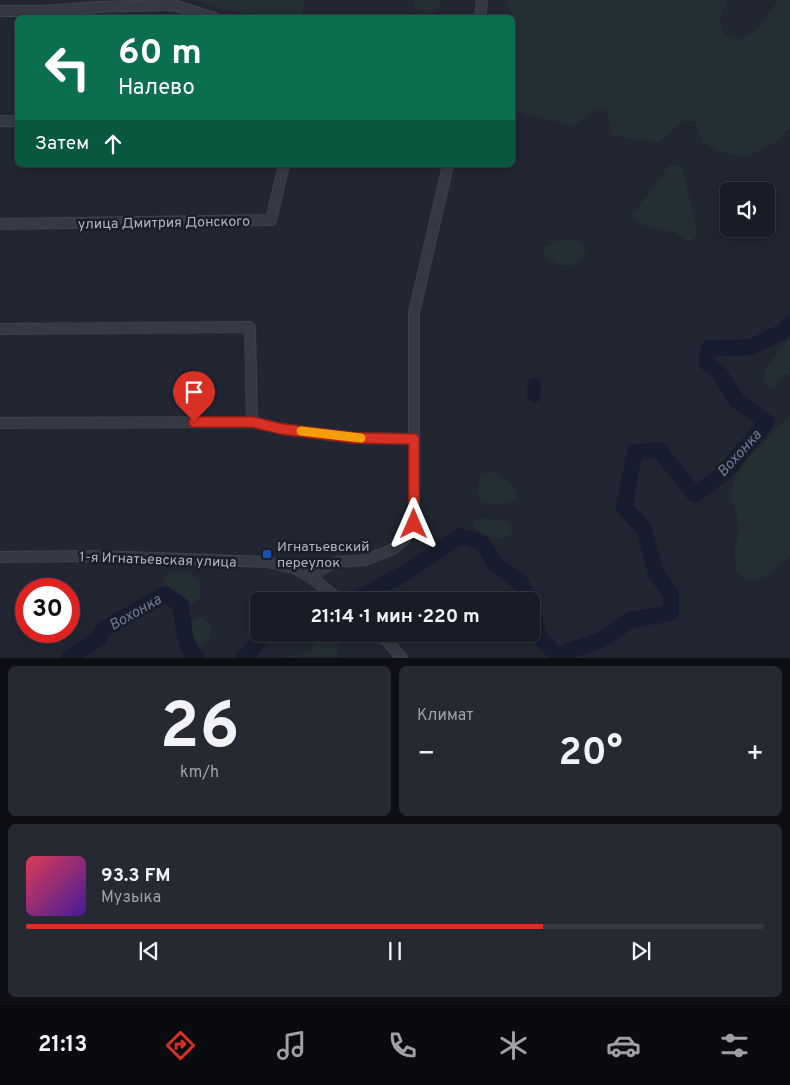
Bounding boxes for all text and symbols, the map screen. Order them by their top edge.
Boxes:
text: 60 m [118,32,202,76]
icon: left [35,35,100,100]
text: Налево [118,75,195,102]
icon: ahead [99,130,127,158]
text: Затем [35,132,89,156]
map controls [720,182,775,237]
button: sound [720,182,775,237]
street label: улица Дмитрия Донского [78,213,250,234]
pin [173,371,215,422]
icon: arrive [180,378,208,406]
water label: Вохонка [714,426,766,482]
position arrow [387,497,439,549]
place label: Игнатьевский переулок [277,539,370,572]
marker: Игнатьевский переулок [261,548,273,560]
street label: 1-я Игнатьевская улица [79,549,237,572]
speed limit sign: 30 [15,578,80,643]
water label: Вохонка [106,591,165,636]
text: 21:14 · 1 мин · 220 m [310,605,480,629]
text: 26 [160,689,239,771]
text: Климат [417,706,474,726]
text: 20° [558,730,623,779]
text: − [417,737,435,773]
text: + [746,737,764,773]
text: km/h [180,763,219,783]
text: 93.3 FM [101,864,171,888]
text: Музыка [101,888,161,908]
icon: previous [135,937,163,965]
icon: pause [381,937,409,965]
icon: next [627,937,655,965]
icon: directions [163,1028,198,1063]
icon: music [274,1028,309,1063]
icon: phone [385,1028,420,1063]
icon: climate [496,1028,531,1063]
icon: car [606,1028,641,1063]
icon: filters [717,1028,752,1063]
text: 21:13 [38,1032,87,1059]

